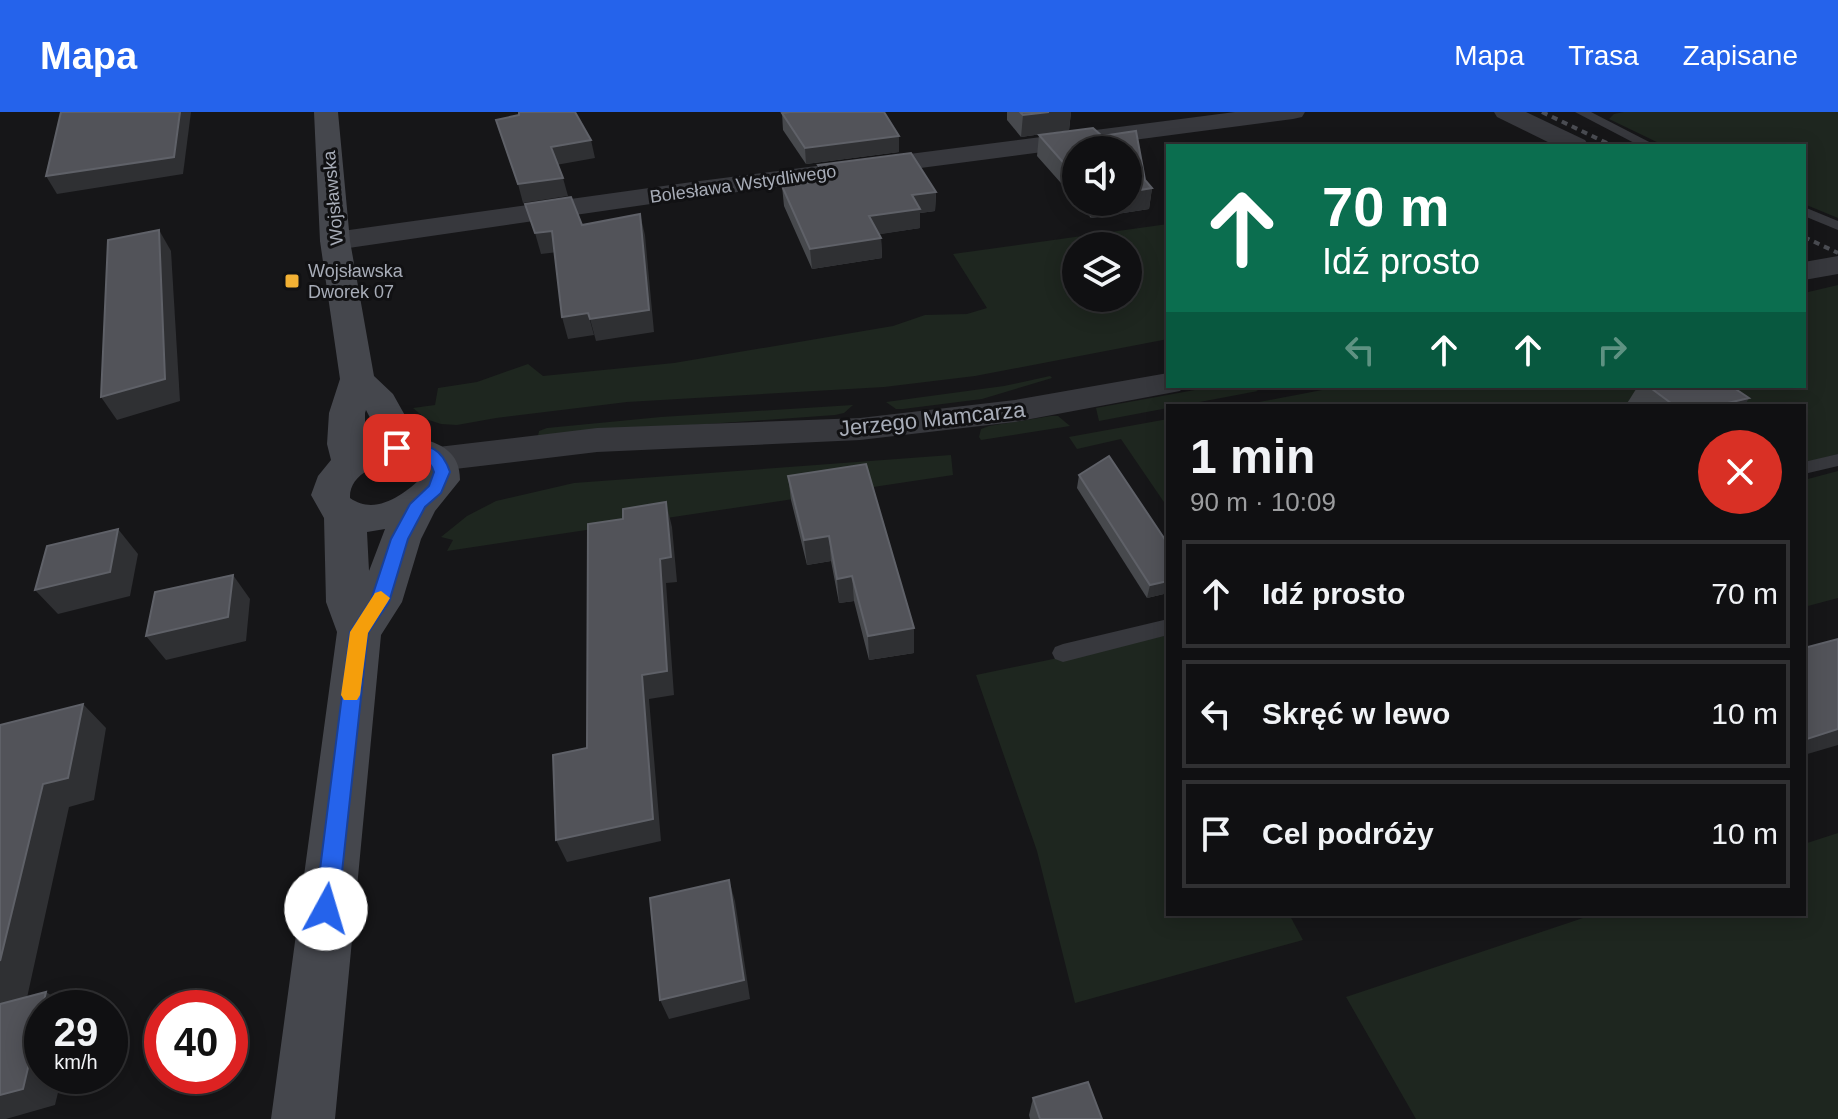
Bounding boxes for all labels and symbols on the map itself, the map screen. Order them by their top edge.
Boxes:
street label: Wojsławska [319,149,347,246]
street label: Bolesława Wstydliwego [648,161,838,207]
place label: Wojsławska Dworek 07 [308,261,404,302]
marker: Wojsławska Dworek 07 [283,272,301,290]
street label: Jerzego Mamcarza [838,397,1027,441]
pin [363,414,431,482]
position arrow [284,867,368,951]
speed limit sign: 40 [144,990,248,1094]

